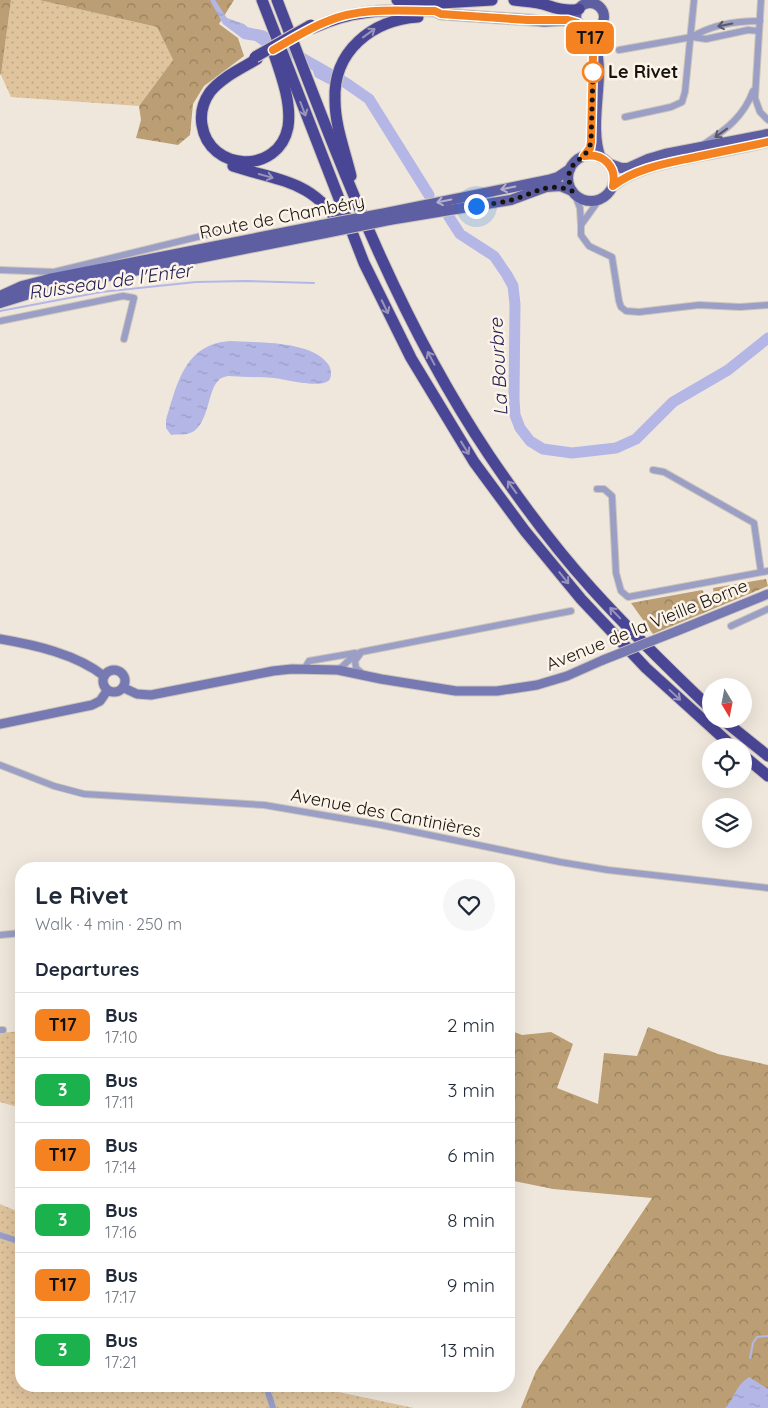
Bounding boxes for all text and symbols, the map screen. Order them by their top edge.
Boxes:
one-way arrow [717,21,733,30]
line badge: T17 [561,22,619,54]
text: T17 [576,26,604,49]
one-way arrow [362,28,376,38]
place label: Le Rivet [608,60,678,83]
marker: Le Rivet [582,61,604,83]
one-way arrow [299,101,308,116]
one-way arrow [715,127,728,138]
one-way arrow [258,172,274,181]
one-way arrow [500,184,516,193]
street label: Route de Chambéry [197,189,366,244]
your location [464,194,489,219]
one-way arrow [437,196,453,206]
water label: Ruisseau de l'Enfer [27,257,196,304]
one-way arrow [381,299,390,314]
water label: La Bourbre [483,316,513,417]
one-way arrow [426,351,435,366]
one-way arrow [461,441,471,455]
one-way arrow [507,480,517,494]
one-way arrow [558,571,569,584]
street label: Avenue de la Vieille Borne [543,574,751,676]
one-way arrow [609,607,621,619]
north arrow [702,678,752,728]
map controls [702,678,752,848]
one-way arrow [669,689,682,701]
button: locate [702,738,752,788]
street label: Avenue des Cantinières [289,783,483,842]
button: layers [702,798,752,848]
button: heart [443,879,495,931]
text: Le Rivet [35,880,129,910]
text: Walk · 4 min · 250 m [35,914,182,934]
text: Departures [35,957,139,981]
text: Bus [105,1003,138,1027]
text: T17 [48,1013,77,1036]
text: 2 min [447,1013,495,1037]
text: 17:10 [105,1027,138,1047]
text: Bus [105,1068,138,1092]
text: 3 [58,1078,67,1101]
text: 3 min [447,1078,495,1102]
text: 17:11 [105,1092,134,1112]
text: Bus [105,1133,138,1157]
text: T17 [48,1143,77,1166]
text: 6 min [447,1143,495,1167]
text: 17:14 [105,1157,136,1177]
text: Bus [105,1198,138,1222]
text: 3 [58,1208,67,1231]
text: 8 min [447,1208,495,1232]
text: 17:16 [105,1222,137,1242]
text: Bus [105,1263,138,1287]
text: T17 [48,1273,77,1296]
text: 9 min [447,1273,495,1297]
text: 17:17 [105,1287,136,1307]
text: Bus [105,1328,138,1352]
text: 3 [58,1338,67,1361]
text: 13 min [440,1338,495,1362]
text: 17:21 [105,1352,137,1372]

